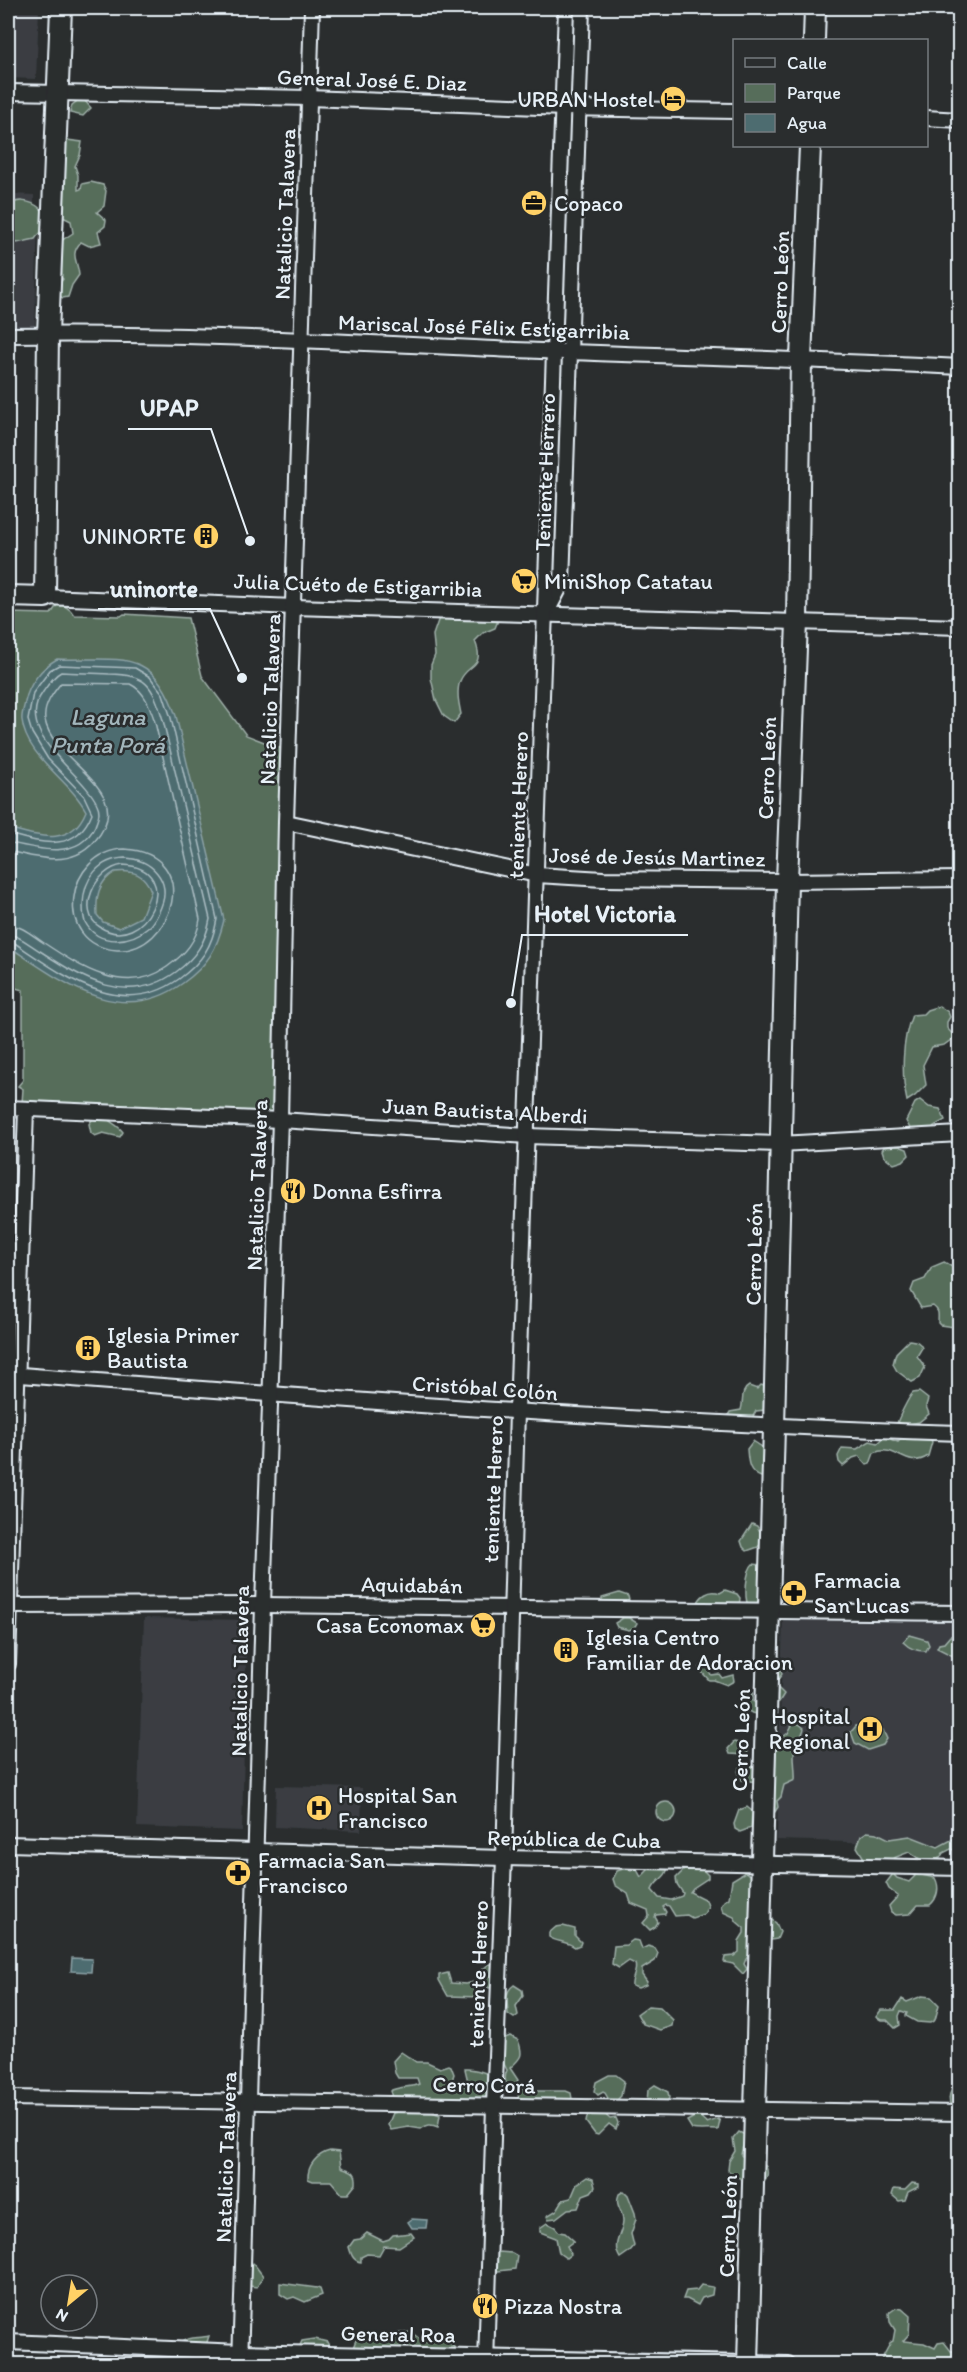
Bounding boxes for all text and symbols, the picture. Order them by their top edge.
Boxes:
legend [733,39,928,147]
text: Calle [787,52,827,74]
street label: General José E. Diaz [277,63,467,97]
text: Parque [787,82,841,104]
hotel icon: URBAN Hostel [658,84,688,114]
place label: URBAN Hostel [517,86,654,113]
text: Agua [787,112,827,134]
street label: Natalicio Talavera [269,127,302,300]
office icon: Copaco [519,188,549,218]
place label: Copaco [554,190,623,217]
street label: Cerro León [765,229,795,334]
street label: Mariscal José Félix Estigarribia [338,308,631,346]
callout: UPAP [128,387,211,429]
text: UPAP [140,393,199,422]
street label: Teniente Herrero [529,393,561,551]
building icon: UNINORTE [191,521,221,551]
place label: UNINORTE [82,523,186,550]
supermarket icon: MiniShop Catatau [509,566,539,596]
callout: uninorte [98,567,210,609]
street label: Julia Cuéto de Estigarribia [233,567,483,603]
place label: MiniShop Catatau [544,568,713,595]
text: uninorte [109,574,198,603]
street label: Natalicio Talavera [254,612,287,785]
water label: Laguna Punta Porá [51,702,166,759]
street label: Cerro León [752,715,782,820]
street label: teniente Herero [502,731,534,879]
street label: José de Jesús Martinez [548,842,766,872]
callout: Hotel Victoria [522,893,688,935]
text: Hotel Victoria [534,899,676,928]
street label: Juan Bautista Alberdi [382,1092,588,1130]
street label: Natalicio Talavera [241,1098,274,1271]
restaurant icon: Donna Esfirra [278,1176,308,1206]
place label: Donna Esfirra [312,1178,443,1205]
street label: Cerro León [740,1202,768,1306]
place label: Iglesia Primer Bautista [107,1322,239,1374]
building icon: Iglesia Primer Bautista [73,1333,103,1363]
street label: Cristóbal Colón [411,1369,559,1407]
street label: teniente Herero [477,1415,509,1563]
place label: Farmacia San Lucas [814,1567,910,1619]
street label: Aquidabán [361,1571,464,1599]
pharmacy icon: Farmacia San Lucas [779,1578,809,1608]
street label: Natalicio Talavera [225,1584,255,1757]
supermarket icon: Casa Economax [468,1610,498,1640]
place label: Casa Economax [316,1612,464,1639]
place label: Iglesia Centro Familiar de Adoracion [586,1624,793,1676]
building icon: Iglesia Centro Familiar de Adoracion [551,1635,581,1665]
street label: Cerro León [726,1687,756,1792]
place label: Hospital Regional [769,1703,850,1755]
hospital icon: Hospital Regional [855,1714,885,1744]
place label: Hospital San Francisco [338,1782,457,1834]
hospital icon: Hospital San Francisco [304,1793,334,1823]
street label: República de Cuba [487,1824,662,1854]
place label: Farmacia San Francisco [258,1847,386,1899]
pharmacy icon: Farmacia San Francisco [223,1858,253,1888]
street label: teniente Herero [462,1900,494,2048]
street label: Natalicio Talavera [210,2070,243,2243]
street label: Cerro Corá [432,2071,536,2099]
street label: Cerro León [713,2173,743,2278]
north arrow [39,2273,99,2333]
restaurant icon: Pizza Nostra [470,2291,500,2321]
place label: Pizza Nostra [504,2293,623,2320]
text: N [52,2305,71,2326]
street label: General Roa [340,2320,456,2349]

